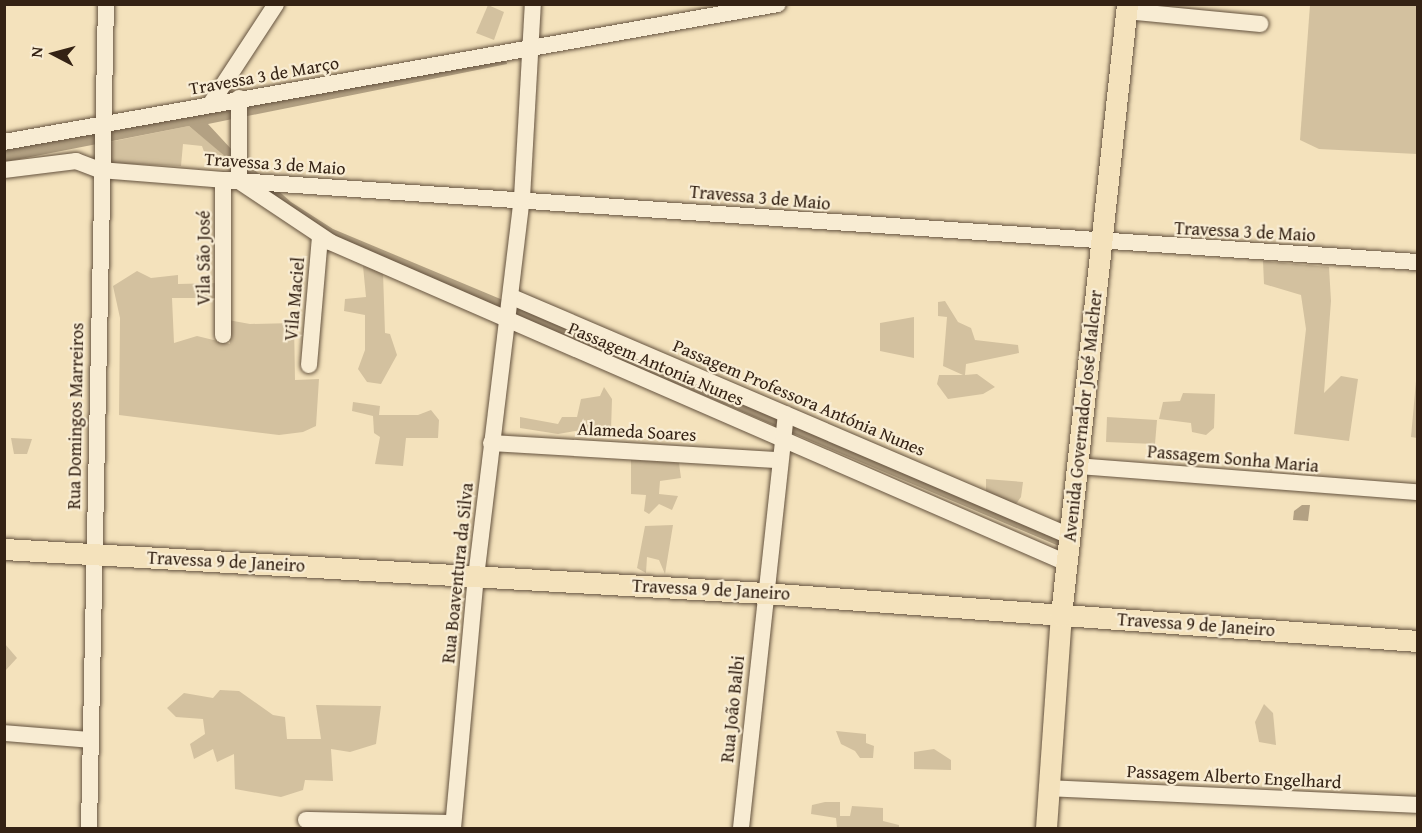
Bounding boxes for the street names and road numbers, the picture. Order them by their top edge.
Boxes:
street label: Travessa 3 de Março [187,52,341,100]
street label: Travessa 3 de Maio [204,148,346,180]
street label: Travessa 3 de Maio [689,181,831,215]
street label: Vila São José [193,210,215,306]
street label: Travessa 3 de Maio [1174,218,1316,246]
street label: Vila Maciel [281,256,309,342]
street label: Avenida Governador José Malcher [1059,289,1107,543]
street label: Passagem Antonia Nunes [565,317,747,411]
street label: Rua Domingos Marreiros [64,323,88,509]
street label: Passagem Professora Antónia Nunes [670,335,928,461]
street label: Alameda Soares [577,418,697,446]
street label: Passagem Sonha Maria [1146,441,1320,477]
street label: Rua Boaventura da Silva [438,482,478,664]
street label: Travessa 9 de Janeiro [147,547,305,577]
street label: Travessa 9 de Janeiro [632,575,790,605]
street label: Travessa 9 de Janeiro [1116,609,1276,641]
street label: Rua João Balbi [717,655,749,763]
street label: Passagem Alberto Engelhard [1126,761,1342,793]

